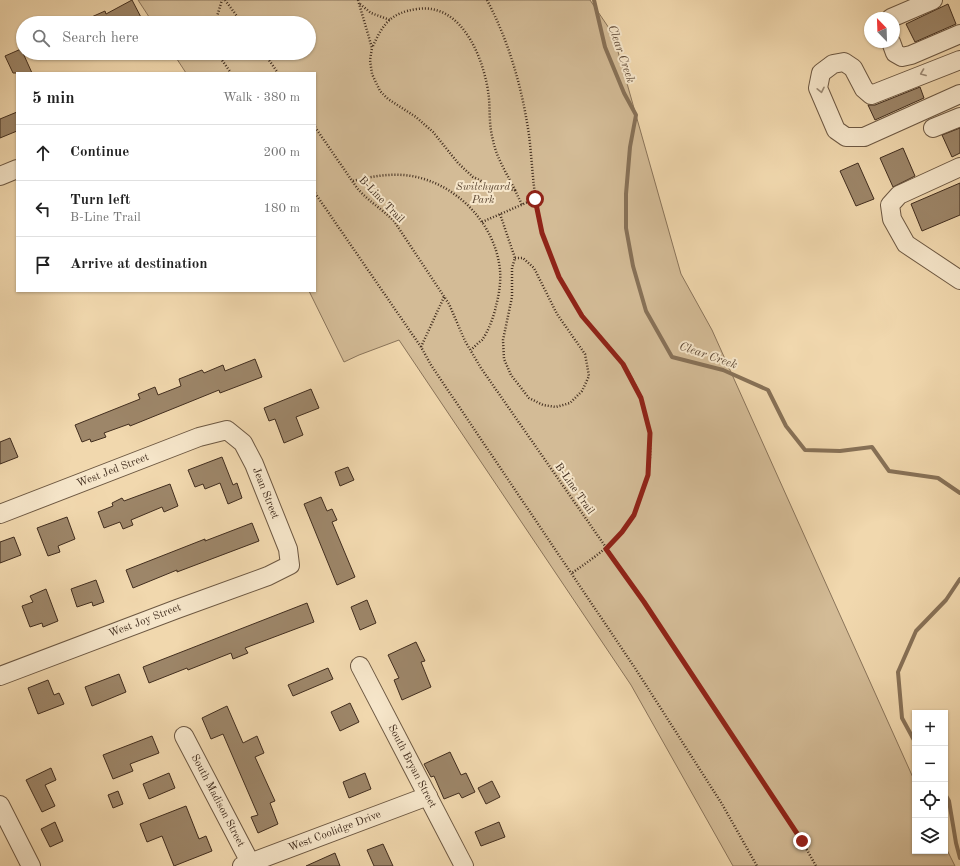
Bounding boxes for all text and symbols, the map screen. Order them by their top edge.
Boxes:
north arrow [864,12,900,48]
search box [16,16,316,60]
water label: Clear Creek [606,24,637,85]
icon: search [30,27,52,49]
text: Search here [62,31,139,46]
one-way arrow [920,69,927,77]
one-way arrow [816,86,824,93]
text: 5 min [32,90,75,107]
text: Walk · 380 m [223,91,300,104]
icon: ahead [32,142,54,164]
text: Continue [70,145,129,160]
text: 200 m [263,146,300,159]
street label: B-Line Trail [356,175,406,225]
park label: Switchyard Park [456,182,510,206]
route start [526,190,544,208]
text: Turn left [70,193,130,208]
icon: left [32,198,54,220]
text: 180 m [263,202,300,215]
text: B-Line Trail [70,211,141,224]
icon: arrive [32,254,54,276]
text: Arrive at destination [70,257,208,272]
water label: Clear Creek [678,341,739,372]
street label: West Jed Street [75,451,151,489]
street label: B-Line Trail [552,461,596,517]
street label: Jean Street [250,466,281,521]
street label: West Joy Street [107,602,183,640]
map controls [912,710,948,854]
button: + [912,710,948,746]
street label: South Bryan Street [386,723,438,810]
button: − [912,746,948,782]
street label: South Madison Street [189,753,247,849]
button: locate [912,782,948,818]
street label: West Coolidge Drive [287,809,383,854]
button: layers [912,818,948,854]
route end [793,832,811,850]

